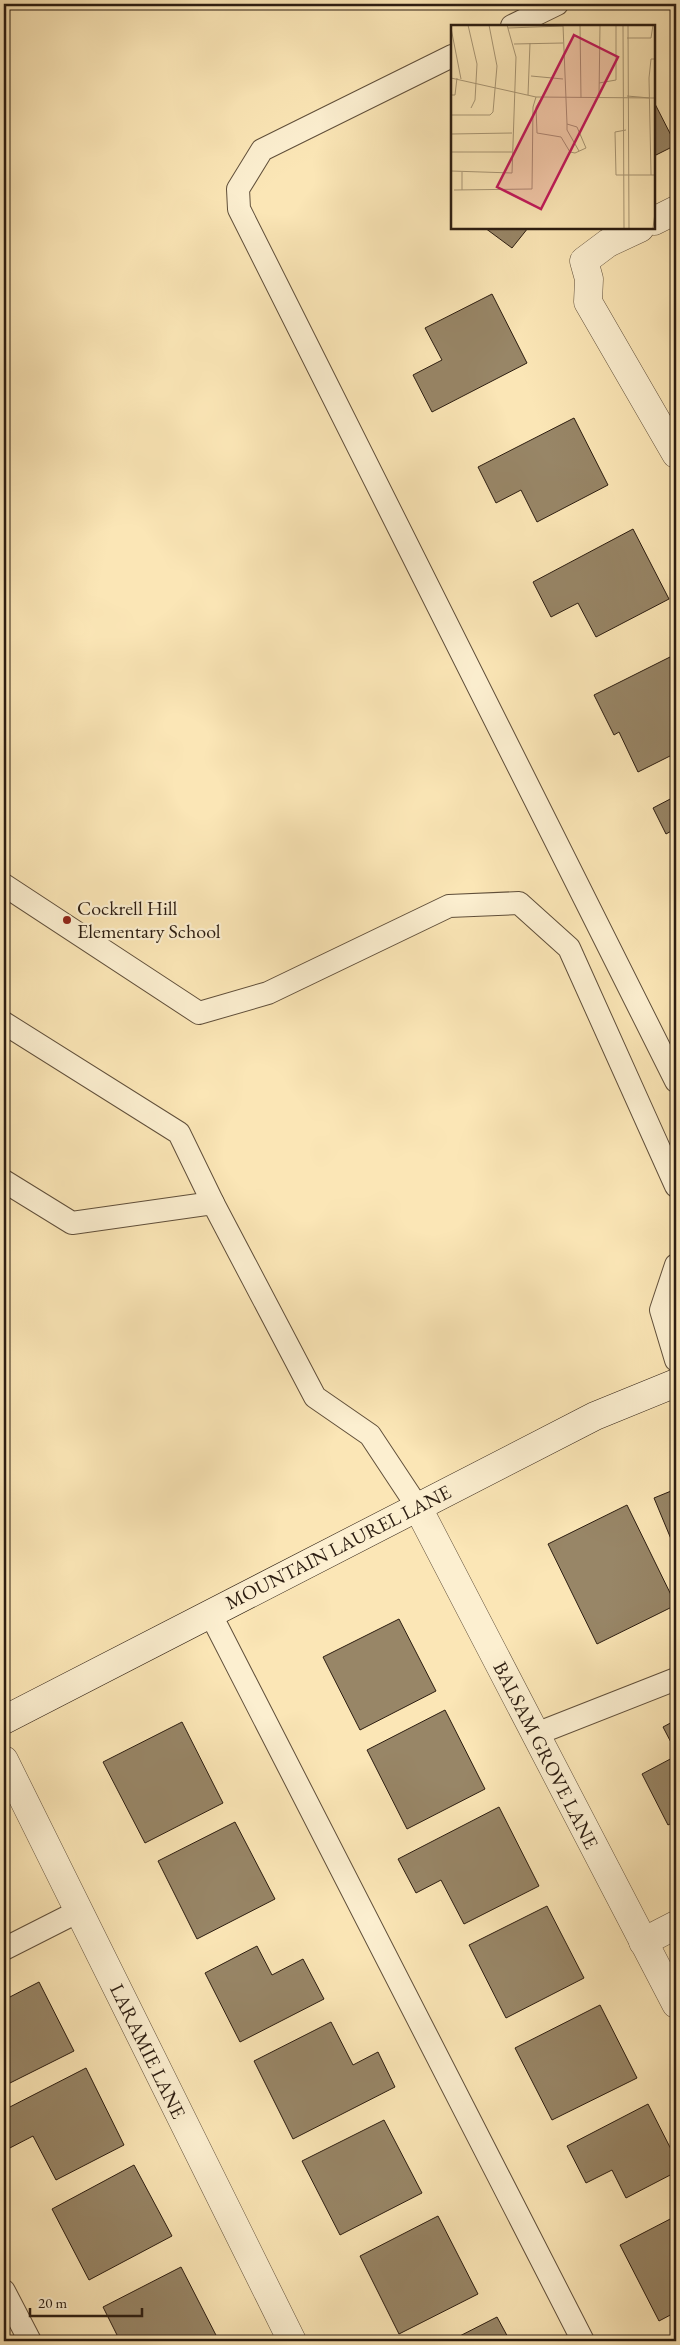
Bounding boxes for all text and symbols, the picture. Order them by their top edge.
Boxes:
inset map [451,25,655,229]
place label: Cockrell Hill Elementary School [77,895,221,944]
marker: Cockrell Hill Elementary School [61,914,73,926]
street label: MOUNTAIN LAUREL LANE [221,1479,455,1615]
street label: BALSAM GROVE LANE [487,1657,605,1853]
street label: LARAMIE LANE [104,1979,192,2123]
scale bar [30,2285,142,2317]
text: 20 m [38,2293,67,2312]

